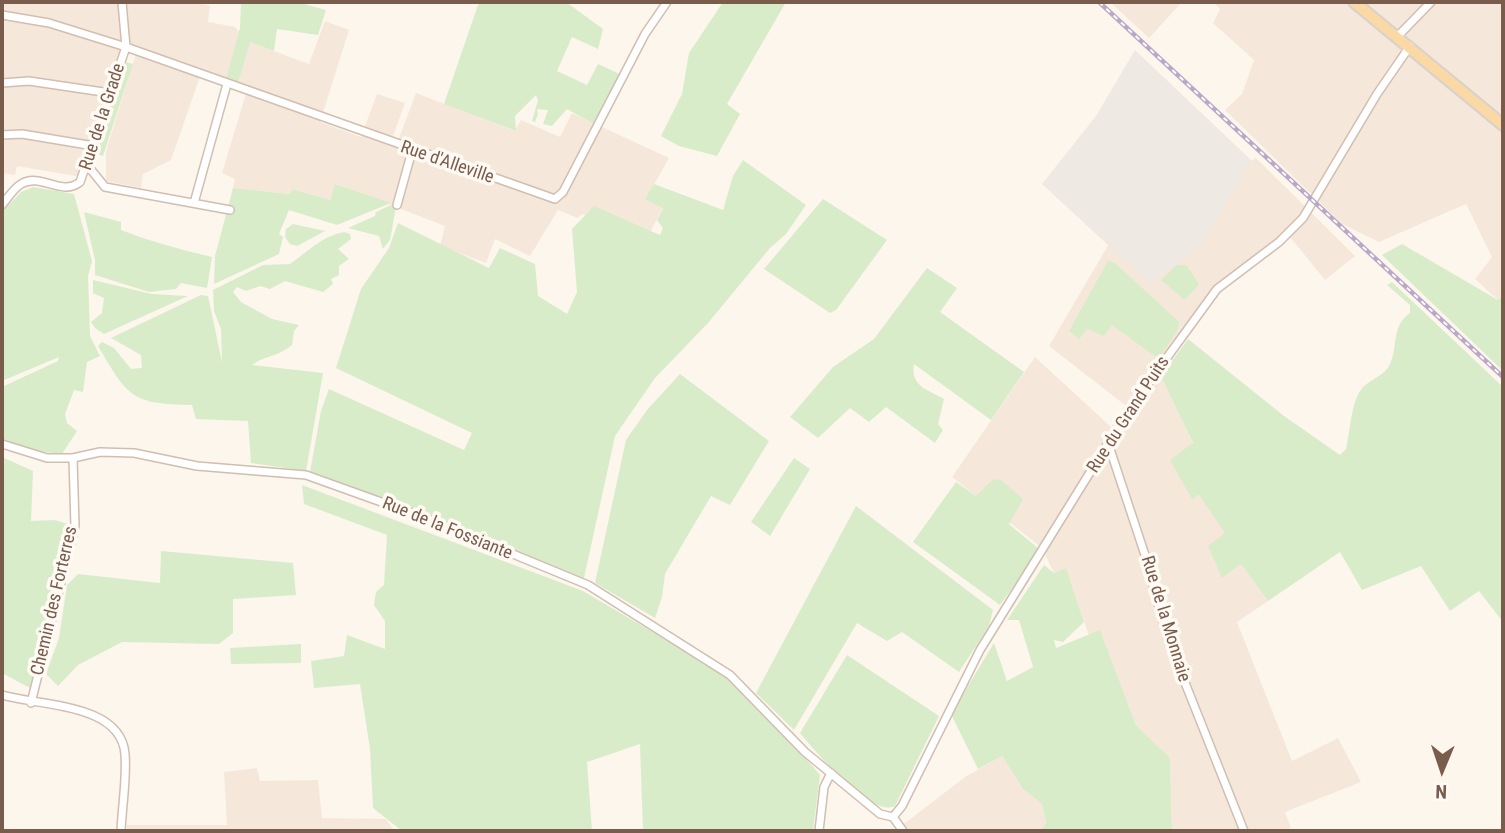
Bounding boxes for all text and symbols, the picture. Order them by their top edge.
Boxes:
street label: Rue de la Grade [76,61,130,173]
street label: Rue d'Alleville [397,137,497,189]
street label: Rue du Grand Puits [1083,352,1175,478]
street label: Rue de la Fossiante [379,493,515,565]
street label: Chemin des Forterres [27,524,83,678]
street label: Rue de la Monnaie [1136,553,1194,685]
north arrow [1407,735,1477,805]
text: N [1435,780,1447,803]

